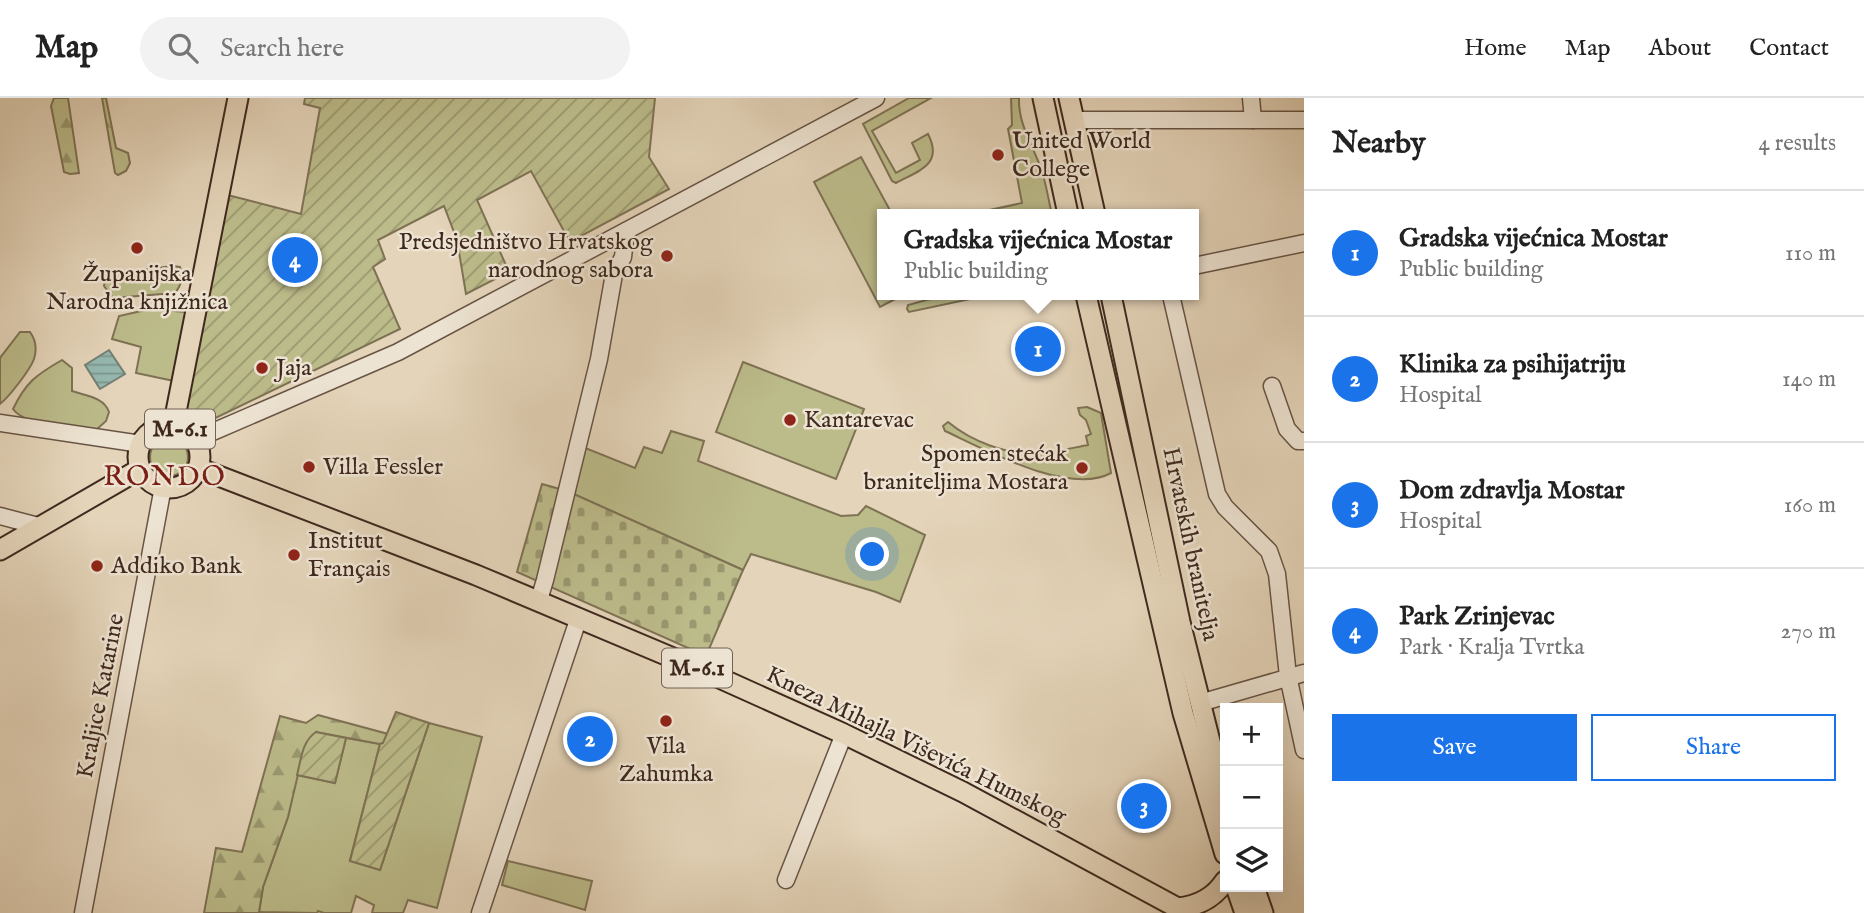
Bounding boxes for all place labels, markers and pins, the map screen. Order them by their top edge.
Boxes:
place label: United World College [1012,126,1151,185]
marker: United World College [990,147,1006,163]
place label: Predsjedništvo Hrvatskog narodnog sabora [398,227,654,286]
pin: 4 [272,234,318,286]
marker: Županijska Narodna knjižnica [129,240,145,256]
marker: Predsjedništvo Hrvatskog narodnog sabora [659,248,675,264]
place label: Županijska Narodna knjižnica [46,259,229,318]
pin: 1 [1015,323,1061,375]
place label: Jaja [273,353,312,384]
marker: Jaja [254,360,270,376]
place label: Kantarevac [804,405,914,436]
marker: Kantarevac [782,412,798,428]
place label: Spomen stećak braniteljima Mostara [863,439,1069,498]
place label: Villa Fessler [322,452,443,483]
marker: Villa Fessler [301,459,317,475]
marker: Spomen stećak braniteljima Mostara [1074,460,1090,476]
place label: Institut Français [308,526,390,585]
marker: Institut Français [286,547,302,563]
place label: Addiko Bank [110,551,242,582]
marker: Addiko Bank [89,558,105,574]
pin: 2 [567,713,613,765]
marker: Vila Zahumka [658,713,674,729]
place label: Vila Zahumka [619,731,714,790]
pin: 3 [1121,780,1167,832]

